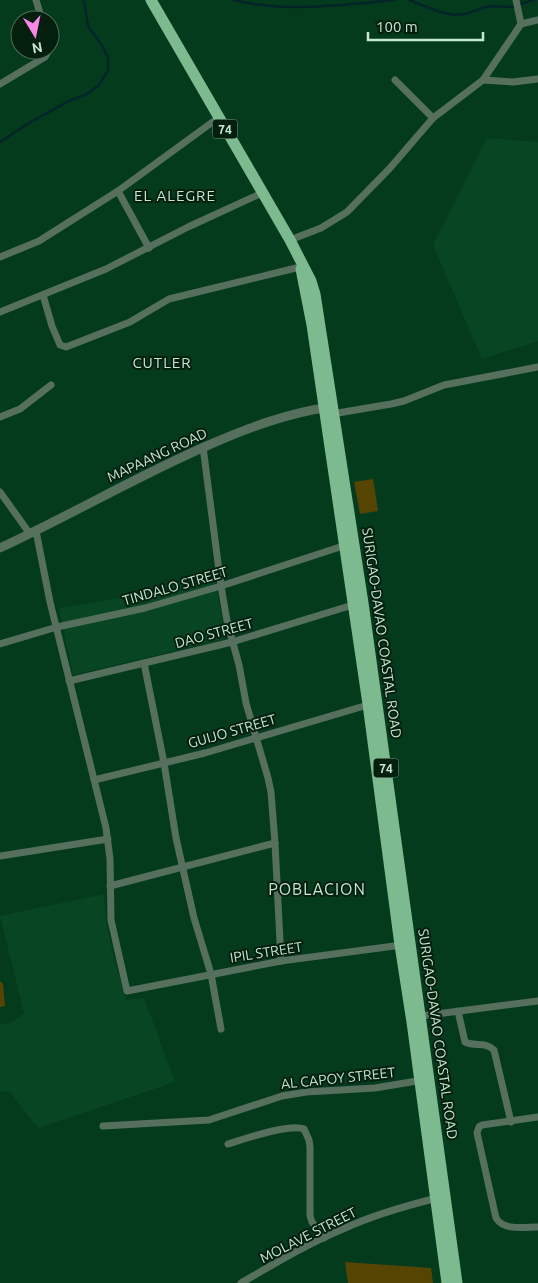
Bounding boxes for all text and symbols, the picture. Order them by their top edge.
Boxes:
north arrow [10,10,60,60]
scale bar [368,10,483,42]
text: 100 m [376,18,418,35]
text: N [31,39,44,57]
road number: 74 [212,120,238,138]
district label: EL ALEGRE [134,187,216,204]
district label: CUTLER [132,354,192,371]
street label: MAPAANG ROAD [104,425,210,485]
street label: SURIGAO-DAVAO COASTAL ROAD [359,527,405,739]
street label: TINDALO STREET [121,563,229,609]
street label: DAO STREET [173,615,255,651]
street label: GUIJO STREET [186,711,278,751]
road number: 74 [374,758,398,778]
district label: POBLACION [268,880,366,898]
street label: SURIGAO-DAVAO COASTAL ROAD [415,928,461,1140]
street label: IPIL STREET [229,938,304,966]
street label: AL CAPOY STREET [280,1064,396,1092]
street label: MOLAVE STREET [257,1204,359,1266]

